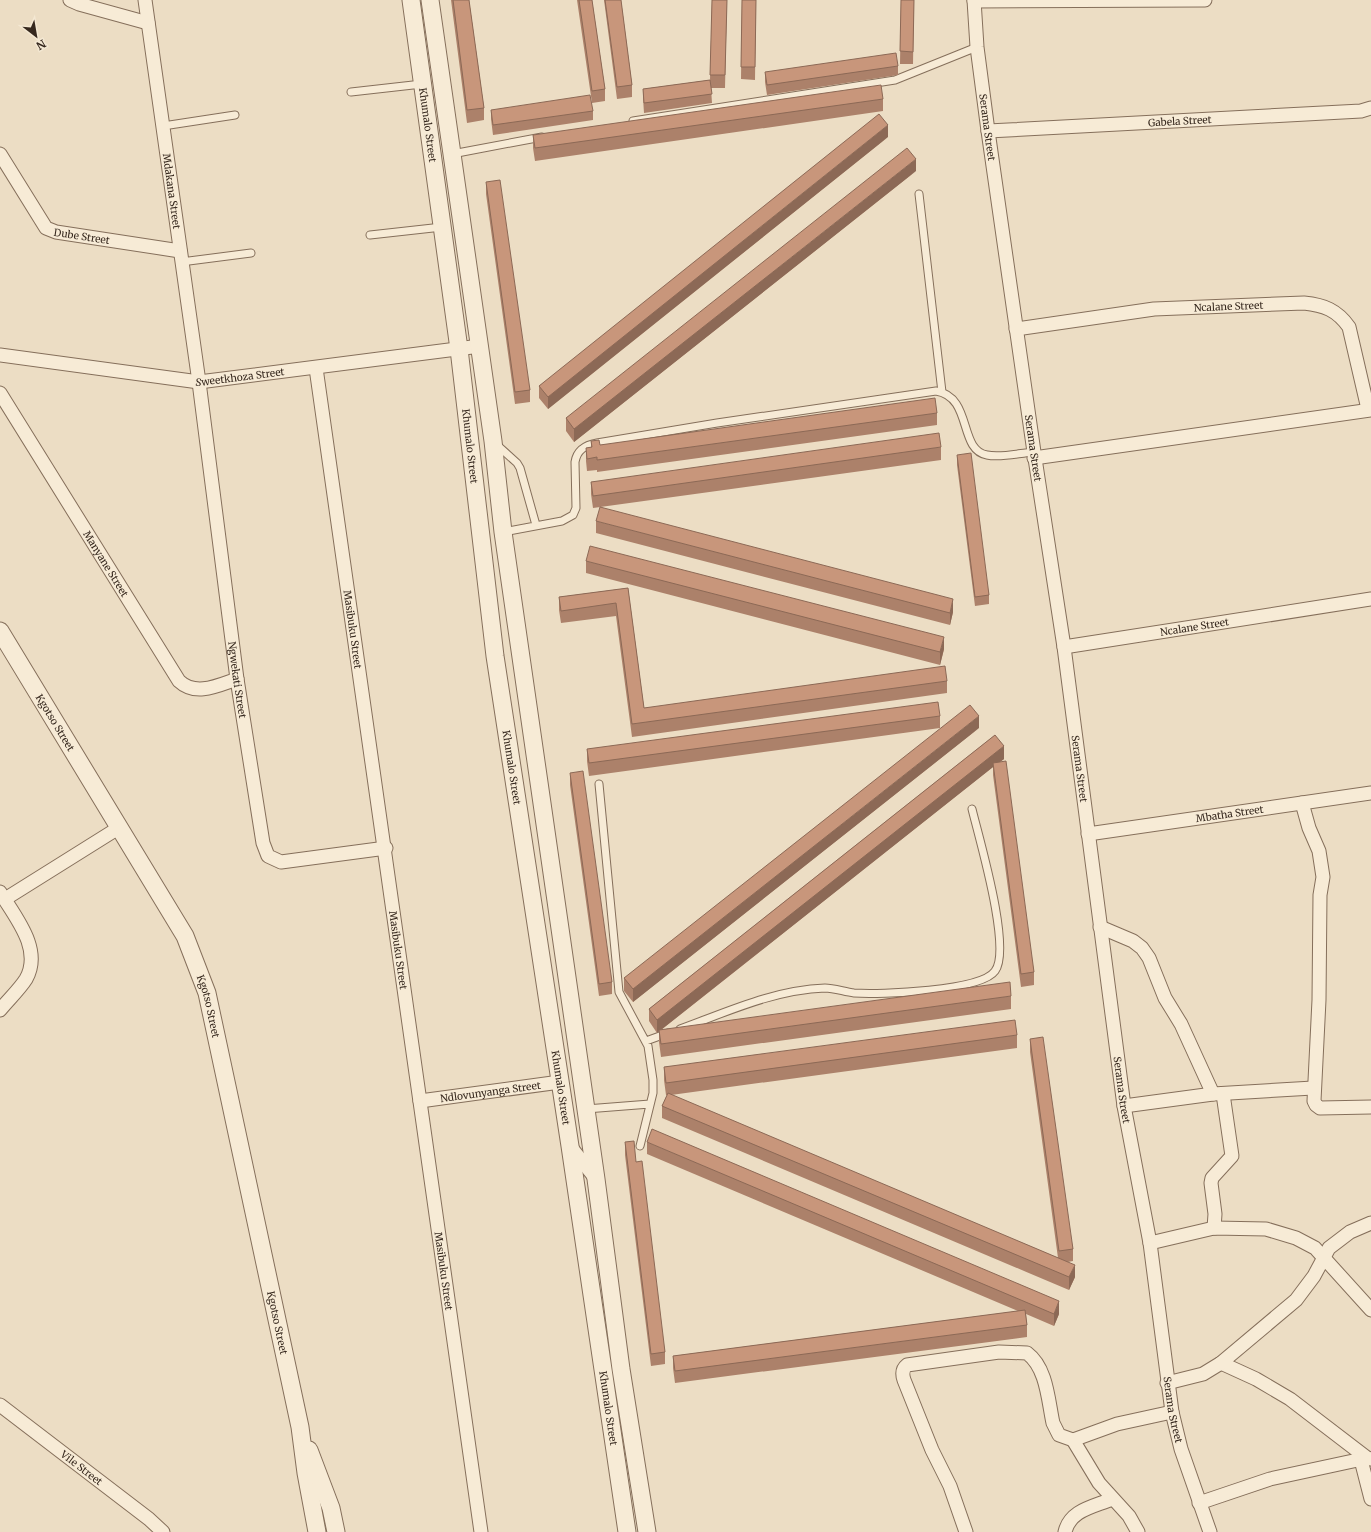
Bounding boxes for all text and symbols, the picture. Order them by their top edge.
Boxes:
north arrow [16,16,56,56]
text: N [34,36,48,53]
street label: Khumalo Street [417,87,440,163]
street label: Serama Street [977,93,999,162]
street label: Gabela Street [1148,113,1212,129]
street label: Mdakana Street [160,153,184,230]
street label: Dube Street [53,225,111,247]
street label: Ncalane Street [1194,298,1264,314]
street label: Sweetkhoza Street [195,365,285,389]
street label: Khumalo Street [460,408,481,484]
street label: Serama Street [1022,414,1045,482]
street label: Manyane Street [81,528,132,599]
street label: Masibuku Street [341,589,365,670]
street label: Ncalane Street [1159,615,1230,638]
street label: Ngwekati Street [226,641,250,719]
street label: Kgotso Street [33,692,78,754]
street label: Khumalo Street [500,729,524,806]
street label: Serama Street [1069,734,1091,803]
street label: Mbatha Street [1195,802,1264,825]
street label: Masibuku Street [387,910,411,990]
street label: Kgotso Street [194,973,223,1039]
street label: Khumalo Street [549,1049,573,1126]
street label: Serama Street [1111,1056,1134,1124]
street label: Ndlovunyanga Street [439,1078,541,1105]
street label: Masibuku Street [432,1231,456,1311]
street label: Kgotso Street [265,1290,291,1356]
street label: Khumalo Street [597,1370,621,1446]
street label: Serama Street [1161,1376,1186,1444]
street label: Vile Street [58,1447,105,1488]

